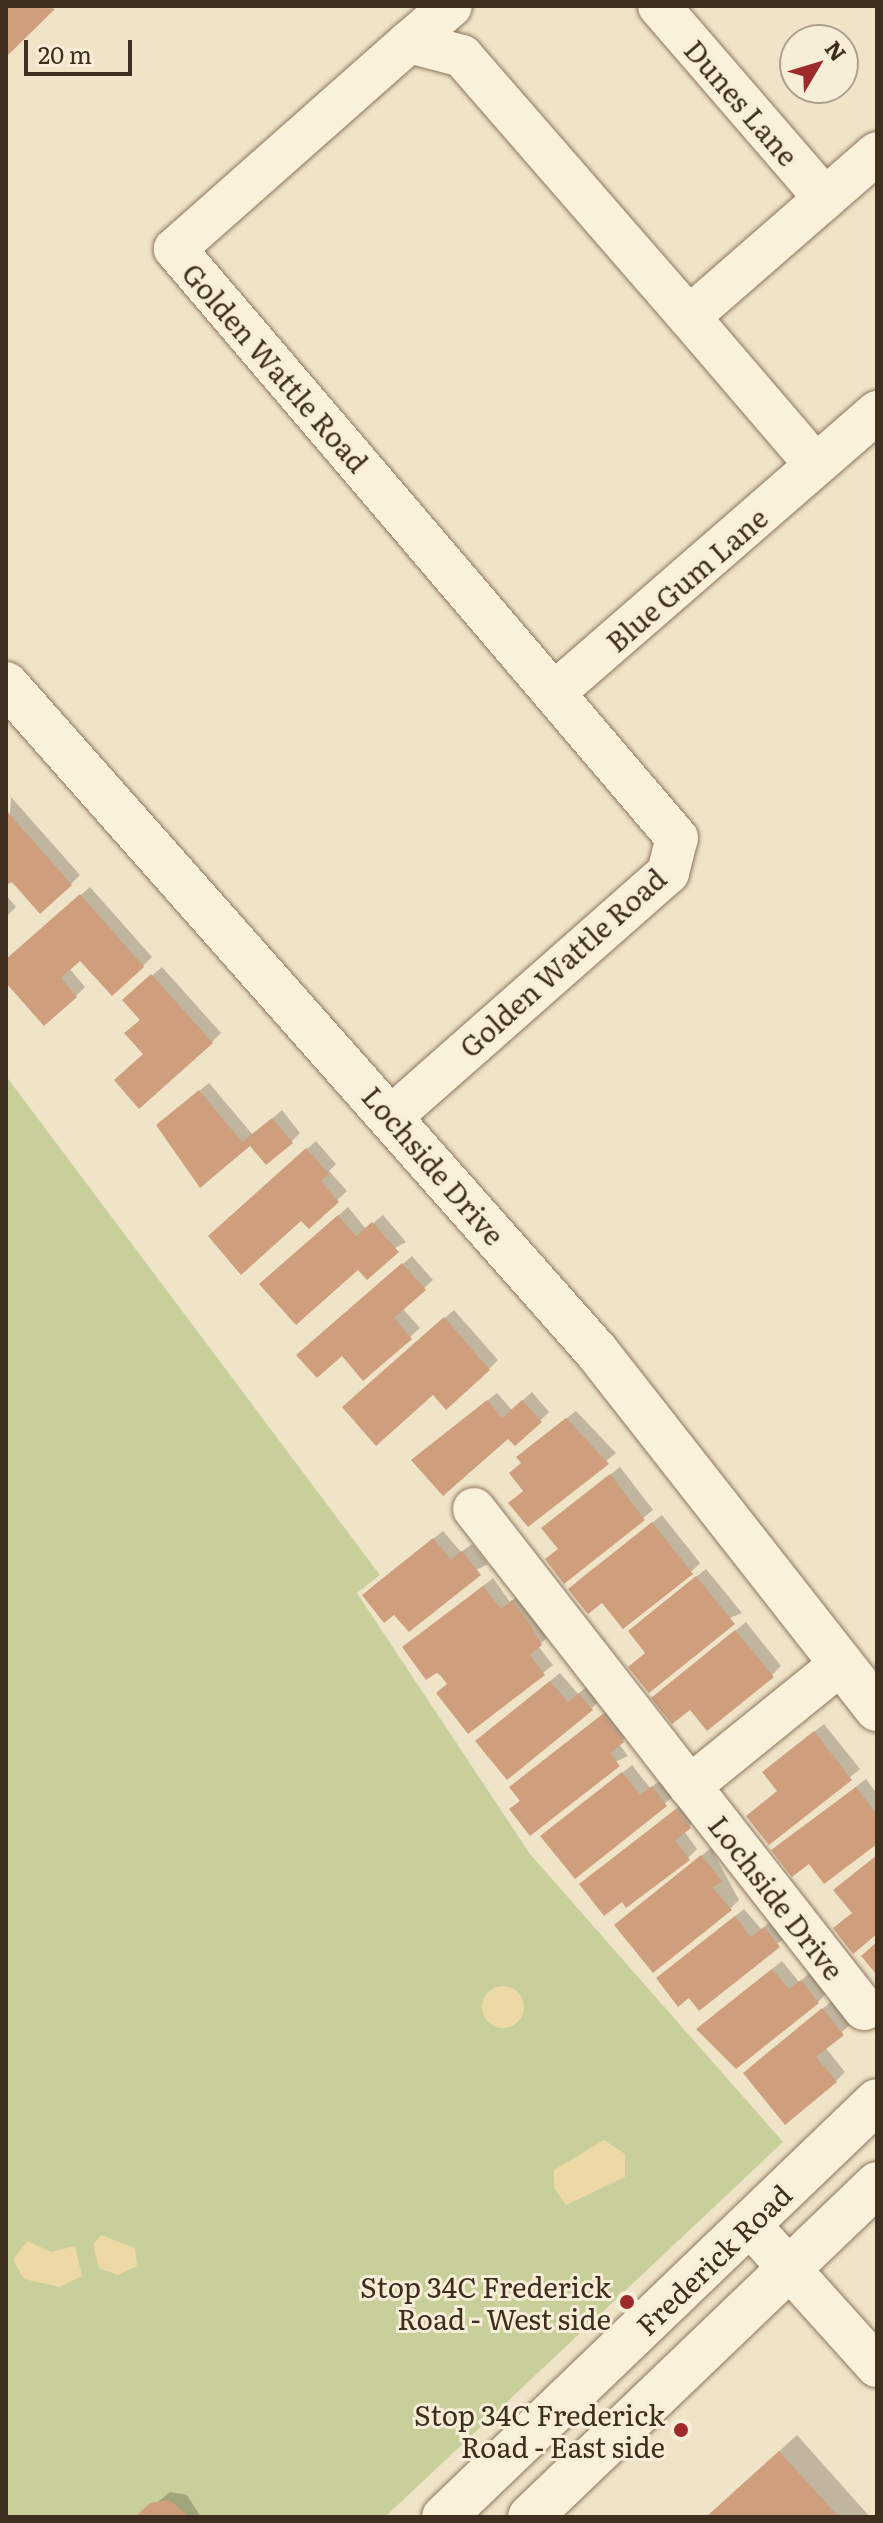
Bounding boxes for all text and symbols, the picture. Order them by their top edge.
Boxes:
scale bar [28,24,136,74]
north arrow [779,24,859,104]
street label: Dunes Lane [678,32,806,172]
text: N [818,33,855,68]
text: 20 m [38,36,92,71]
street label: Golden Wattle Road [176,256,376,478]
street label: Blue Gum Lane [599,500,773,658]
street label: Golden Wattle Road [452,861,672,1063]
street label: Lochside Drive [356,1079,512,1251]
street label: Lochside Drive [703,1808,851,1986]
street label: Frederick Road [629,2177,797,2341]
place label: Stop 34C Frederick Road - West side [360,2269,611,2335]
marker: Stop 34C Frederick Road - West side [618,2293,636,2311]
place label: Stop 34C Frederick Road - East side [414,2397,665,2463]
marker: Stop 34C Frederick Road - East side [672,2421,690,2439]

